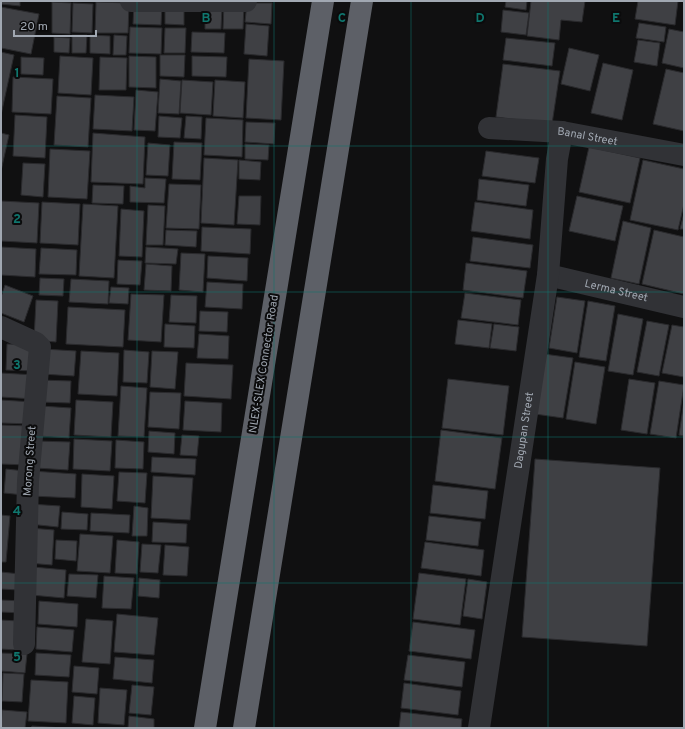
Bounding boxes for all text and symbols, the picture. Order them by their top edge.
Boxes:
text: B [202,11,211,27]
text: C [338,11,346,27]
text: D [475,11,485,27]
text: E [612,11,620,27]
scale bar [14,12,96,38]
text: 20 m [20,19,48,35]
text: 1 [14,66,20,82]
street label: Banal Street [557,125,619,149]
text: 2 [13,212,21,228]
street label: Lerma Street [583,277,649,305]
street label: NLEX-SLEX Connector Road [246,294,282,434]
text: 3 [13,358,21,374]
street label: Dagupan Street [512,391,537,470]
street label: Morong Street [21,425,39,497]
text: 4 [13,504,21,520]
text: 5 [13,650,21,666]

